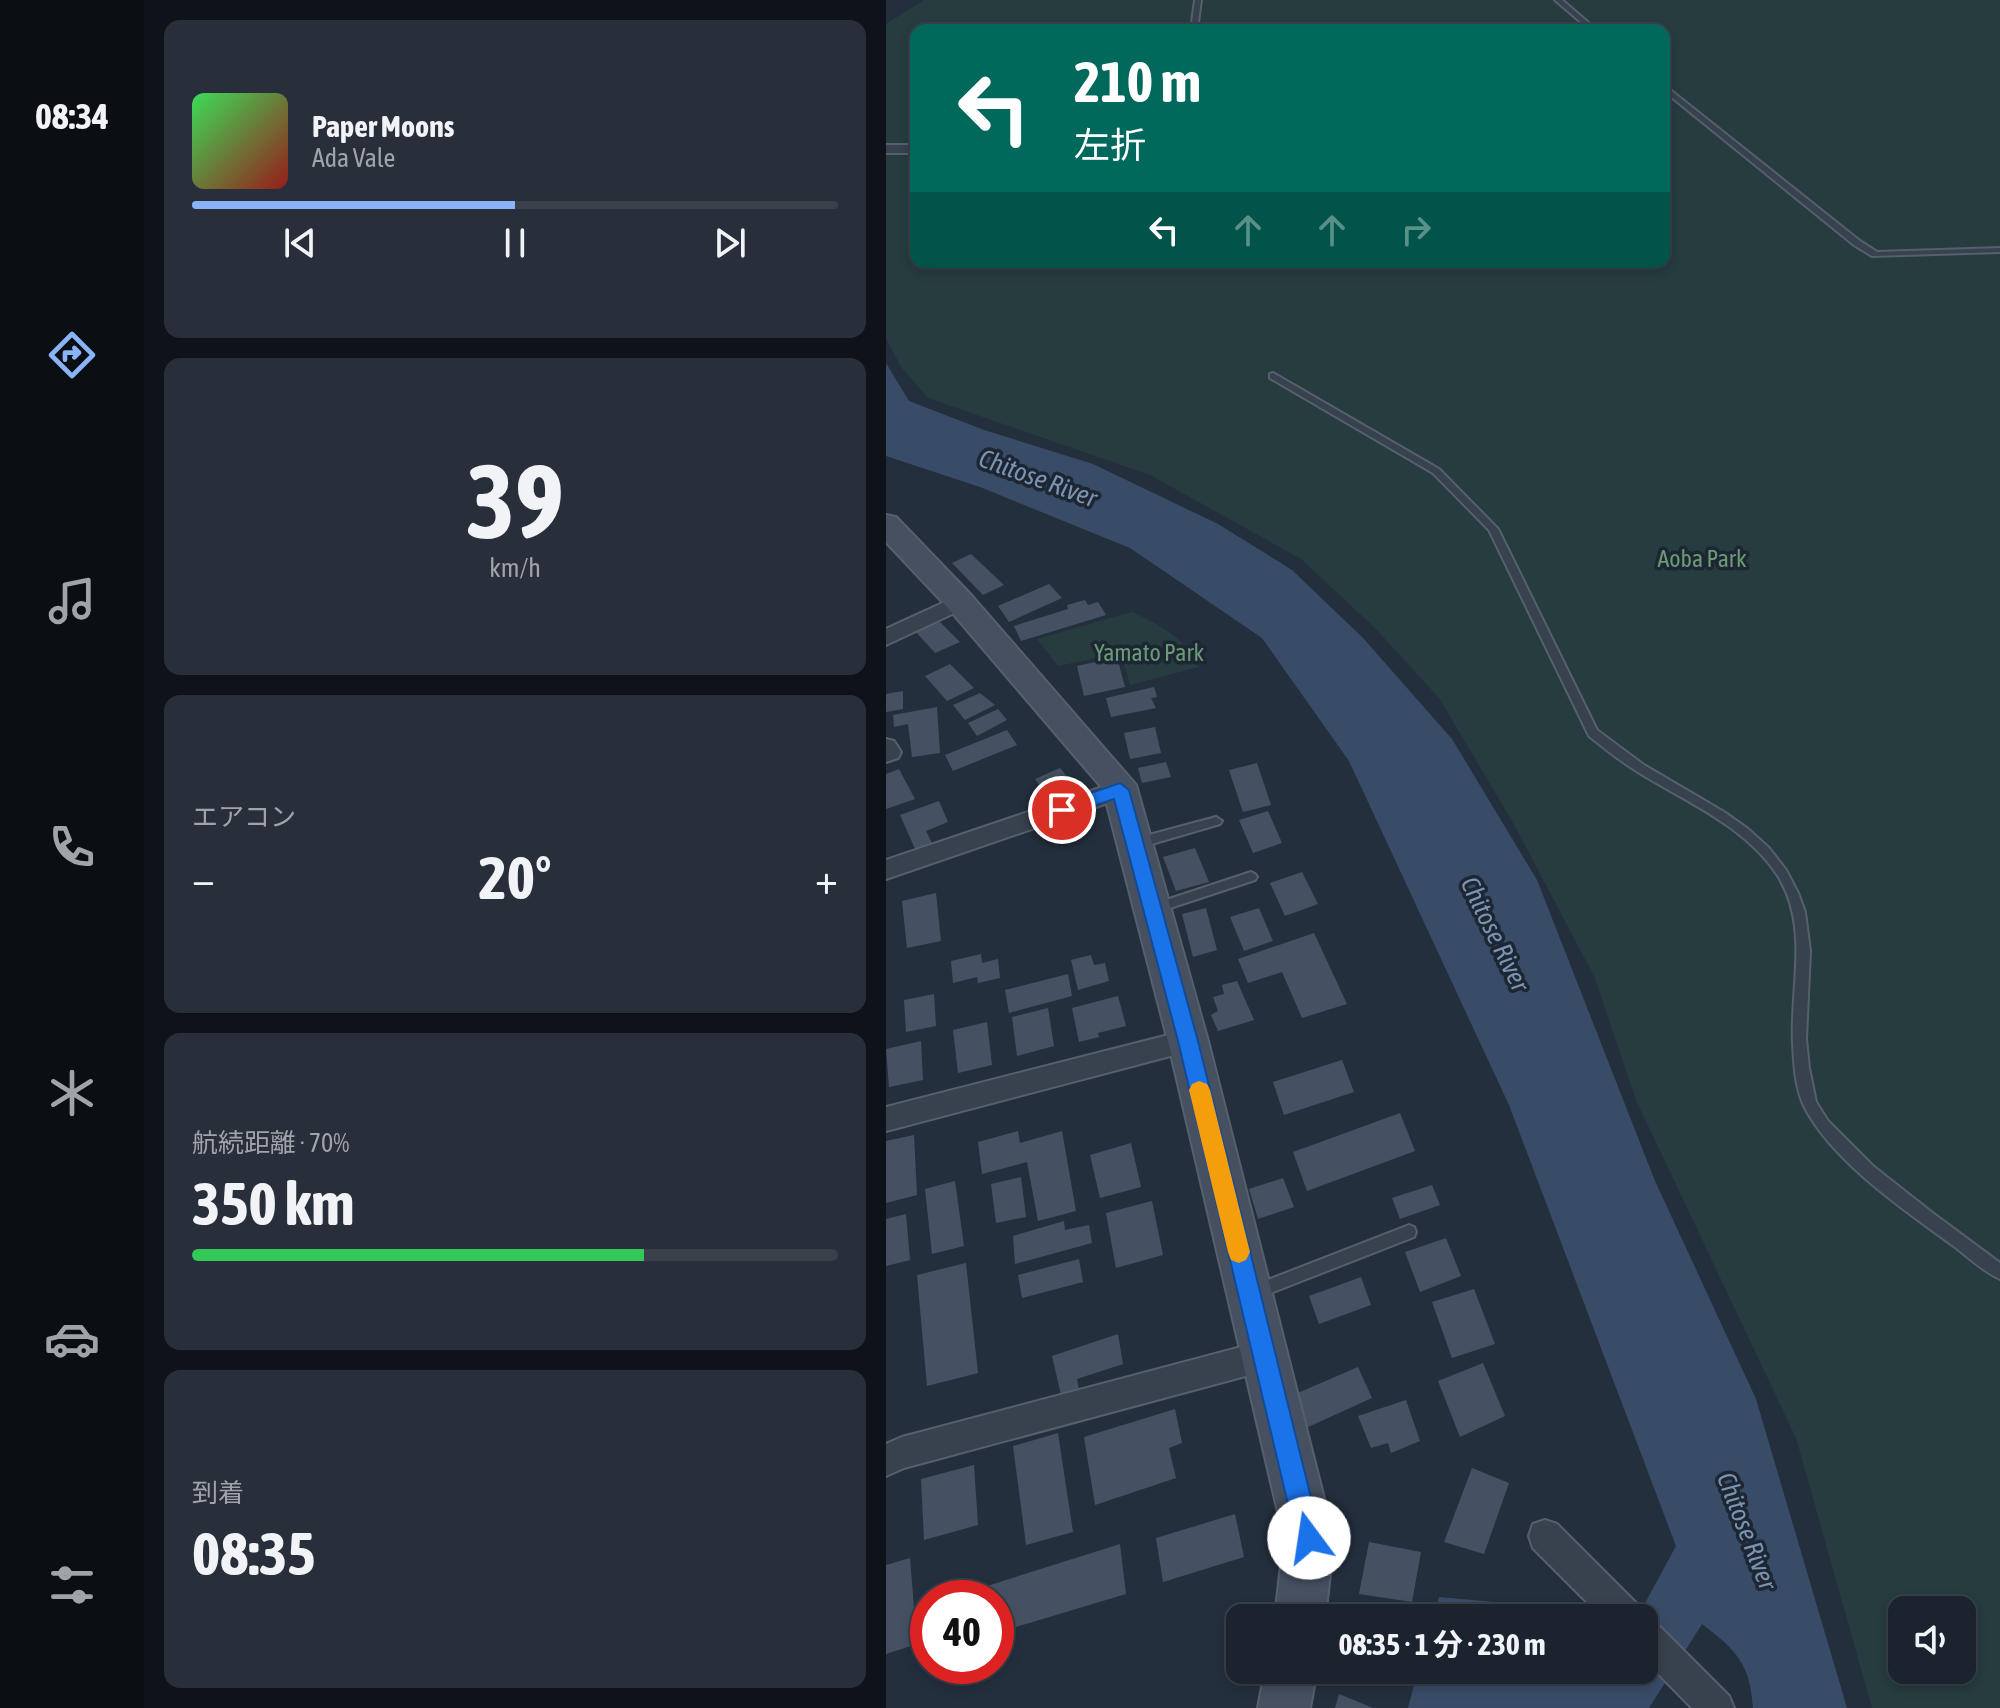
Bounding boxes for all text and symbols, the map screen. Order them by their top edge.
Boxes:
text: 210 m [1074,50,1201,114]
icon: left [942,56,1046,160]
text: 08:34 [35,95,109,137]
text: Paper Moons [312,109,454,143]
text: 左折 [1074,124,1146,166]
text: Ada Vale [312,143,395,173]
icon: left [1142,208,1186,252]
icon: ahead [1226,208,1270,252]
icon: ahead [1310,208,1354,252]
icon: right [1394,208,1438,252]
icon: previous [278,221,322,265]
icon: pause [493,221,537,265]
icon: next [708,221,752,265]
icon: directions [44,327,100,383]
text: 39 [466,441,564,560]
water label: Chitose River [975,443,1102,514]
park label: Aoba Park [1658,545,1747,572]
text: km/h [489,553,541,583]
icon: music [44,573,100,629]
park label: Yamato Park [1094,639,1205,666]
pin [1028,776,1096,844]
icon: arrive [1040,788,1084,832]
text: エアコン [192,802,296,832]
icon: phone [44,819,100,875]
text: 20° [479,843,551,912]
text: − [192,853,215,903]
text: + [815,853,838,903]
water label: Chitose River [1455,872,1536,997]
icon: climate [44,1065,100,1121]
text: 航続距離 · 70% [192,1128,349,1158]
text: 350 km [192,1169,354,1238]
icon: car [44,1311,100,1367]
water label: Chitose River [1711,1468,1784,1595]
text: 到着 [192,1478,244,1508]
position arrow [1267,1496,1351,1580]
text: 08:35 [192,1519,315,1588]
icon: filters [44,1557,100,1613]
speed limit sign: 40 [910,1580,1014,1684]
map controls [1888,1596,1976,1684]
button: sound [1888,1596,1976,1684]
text: 08:35 · 1 分 · 230 m [1338,1627,1546,1661]

